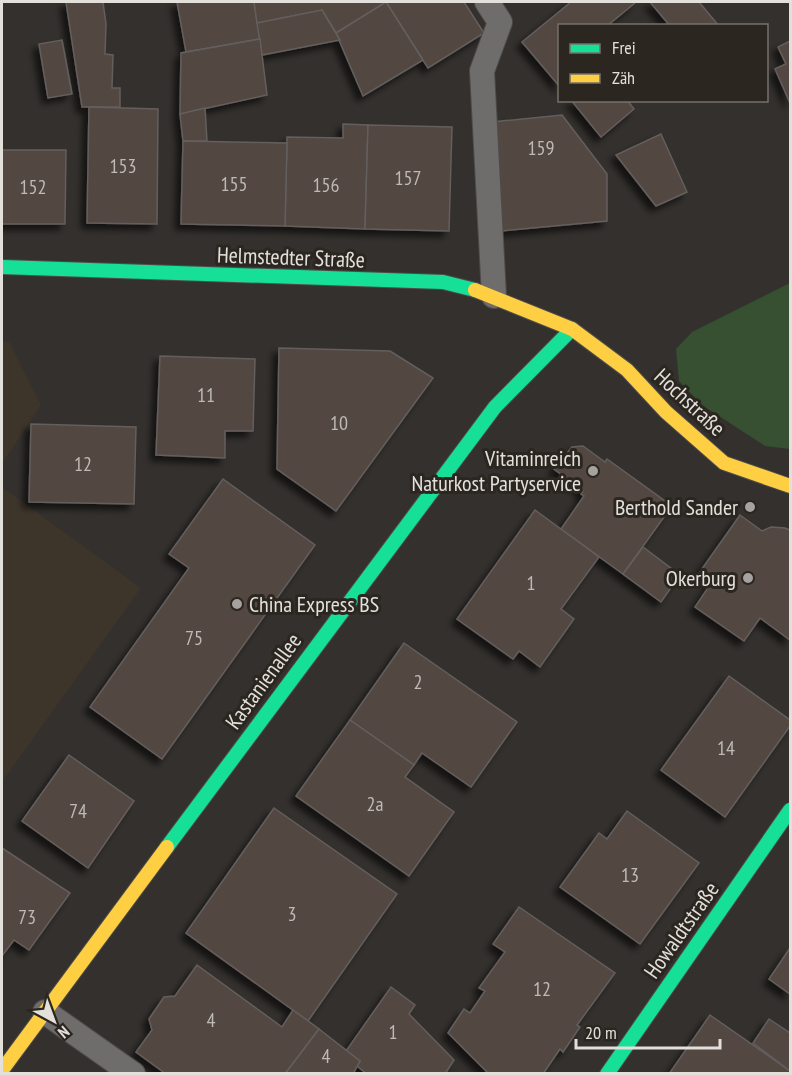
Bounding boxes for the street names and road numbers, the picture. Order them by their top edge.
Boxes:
street label: Helmstedter Straße [217,240,365,274]
street label: Hochstraße [649,362,731,442]
street label: Kastanienallee [219,628,307,734]
street label: Howaldtstraße [637,876,725,984]

